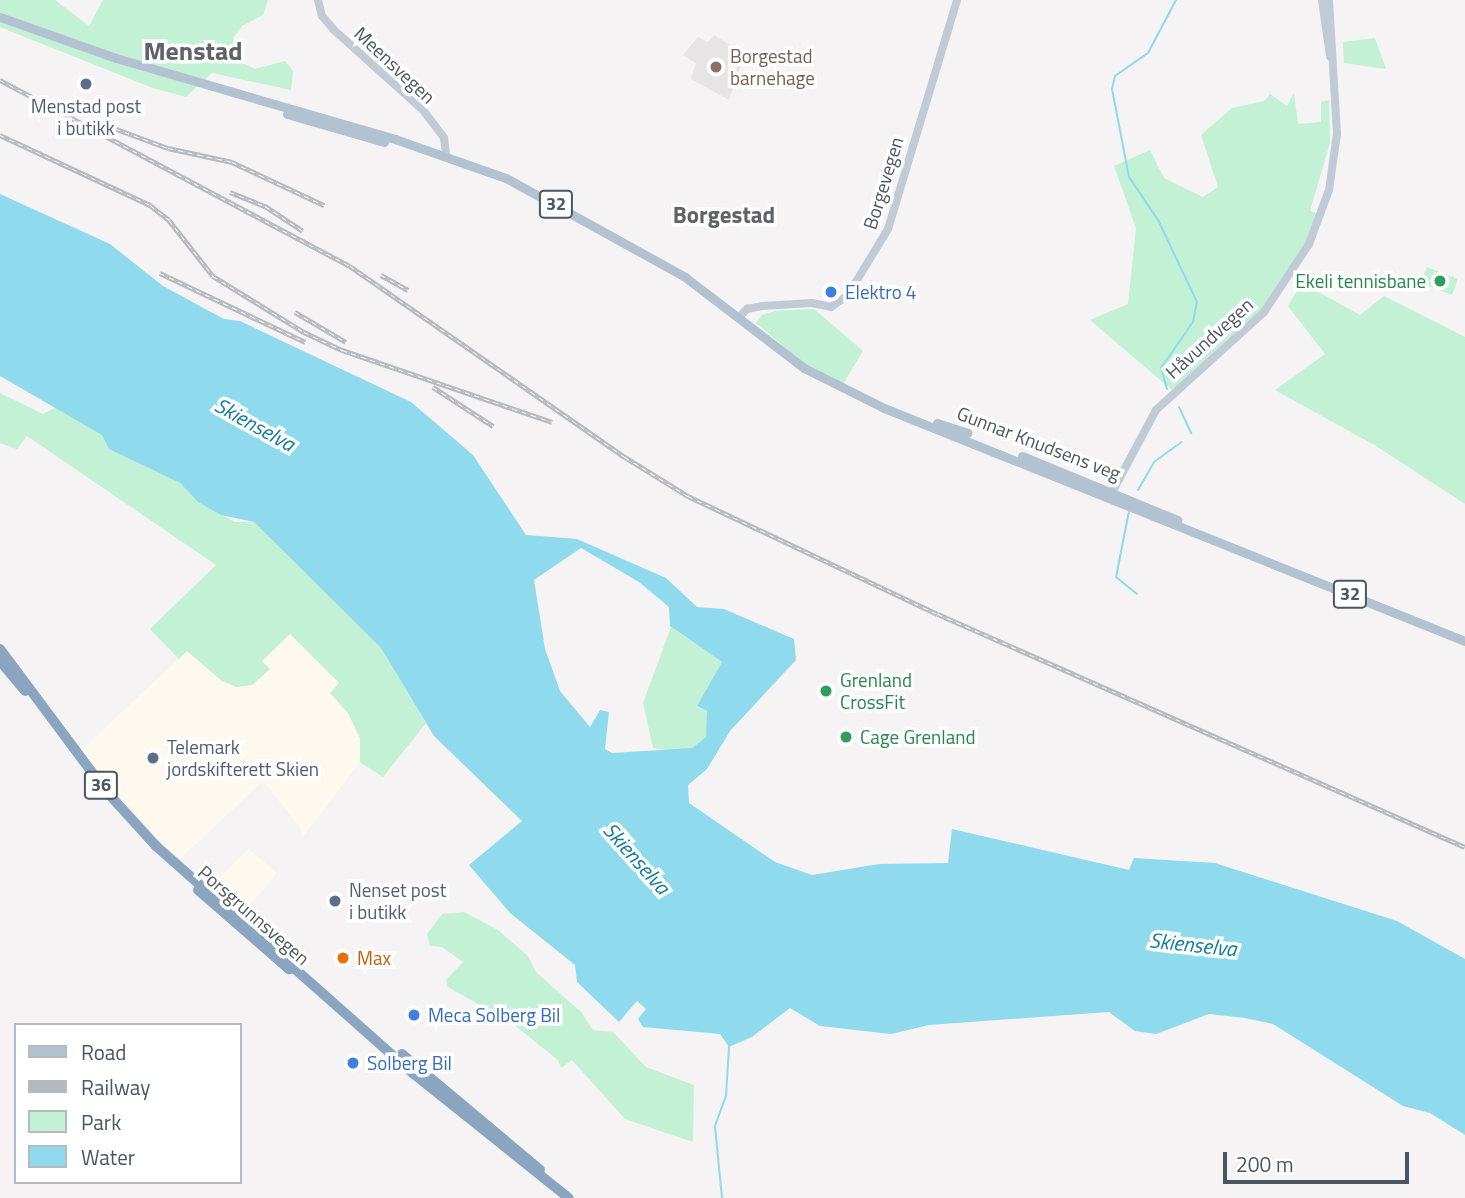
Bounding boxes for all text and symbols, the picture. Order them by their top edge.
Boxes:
street label: Meensvegen [350,22,440,108]
district label: Menstad [143,35,243,67]
place label: Borgestad barnehage [730,45,815,89]
marker: Borgestad barnehage [708,59,724,75]
marker: Menstad post i butikk [78,76,94,92]
place label: Menstad post i butikk [31,95,141,139]
street label: Borgevegen [858,134,908,232]
road number: 32 [538,190,574,218]
district label: Borgestad [673,201,775,229]
place label: Ekeli tennisbane [1295,270,1426,292]
marker: Ekeli tennisbane [1432,273,1448,289]
place label: Elektro 4 [845,281,916,303]
marker: Elektro 4 [823,284,839,300]
street label: Håvundvegen [1161,293,1257,383]
water label: Skienselva [211,392,299,456]
street label: Gunnar Knudsens veg [954,401,1124,485]
road number: 32 [1332,580,1368,608]
place label: Grenland CrossFit [840,669,912,713]
marker: Grenland CrossFit [818,683,834,699]
place label: Cage Grenland [860,726,975,748]
marker: Cage Grenland [838,729,854,745]
place label: Telemark jordskifterett Skien [167,736,319,780]
marker: Telemark jordskifterett Skien [145,750,161,766]
road number: 36 [84,770,119,800]
water label: Skienselva [598,817,676,899]
street label: Porsgrunnsvegen [194,860,314,970]
place label: Nenset post i butikk [349,879,446,923]
marker: Nenset post i butikk [327,893,343,909]
water label: Skienselva [1148,927,1238,961]
place label: Max [357,947,391,969]
marker: Max [335,950,351,966]
place label: Meca Solberg Bil [428,1004,560,1026]
marker: Meca Solberg Bil [406,1007,422,1023]
legend [14,1023,242,1184]
text: Road [81,1036,126,1068]
place label: Solberg Bil [367,1052,452,1074]
marker: Solberg Bil [345,1055,361,1071]
text: Railway [81,1071,150,1103]
text: Park [81,1106,121,1138]
scale bar [1227,1138,1412,1182]
text: Water [81,1141,135,1173]
text: 200 m [1236,1148,1293,1180]

